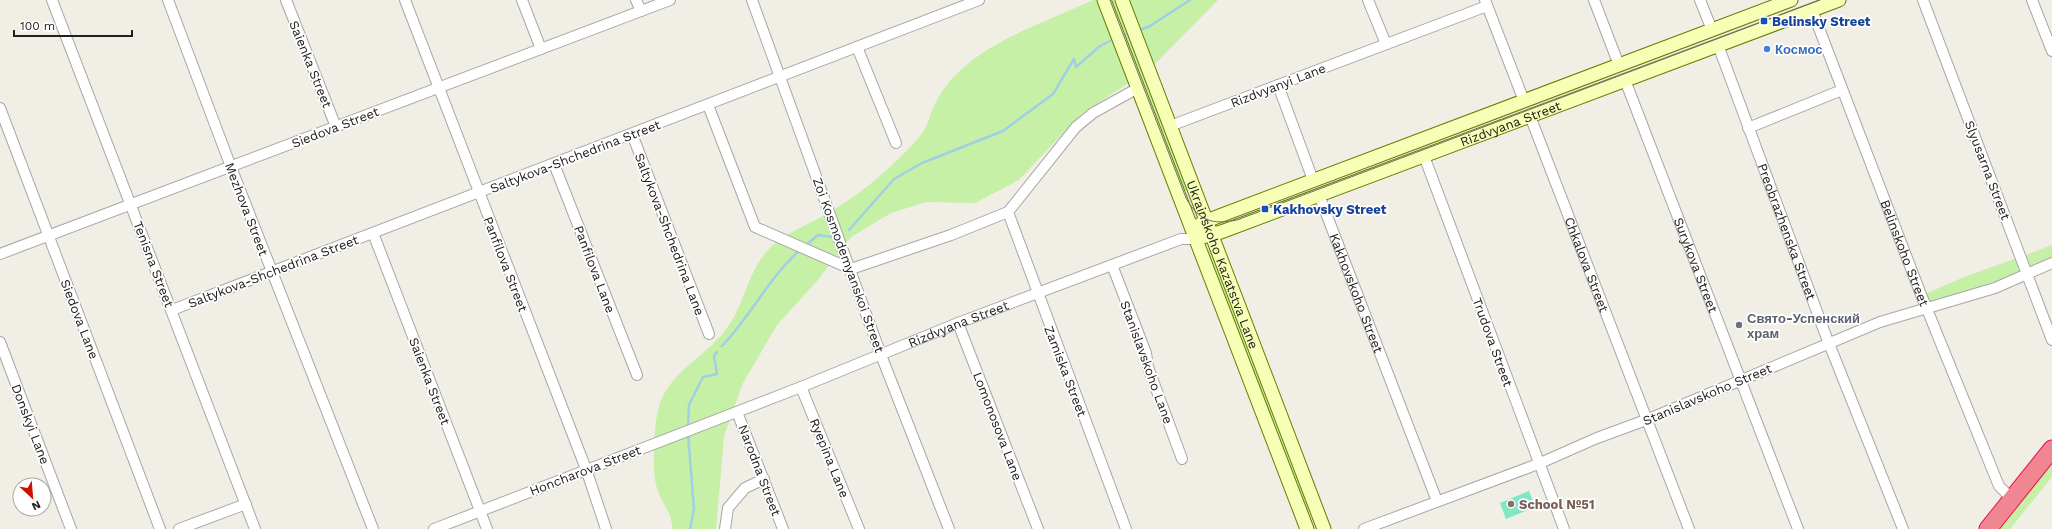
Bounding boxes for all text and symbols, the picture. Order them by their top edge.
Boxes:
scale bar [14,12,132,38]
place label: Belinsky Street [1772,14,1871,29]
marker: Belinsky Street [1759,16,1769,26]
text: 100 m [20,19,55,33]
street label: Saienka Street [286,19,335,110]
place label: Космос [1775,42,1822,57]
marker: Космос [1762,44,1772,54]
street label: Rizdvyanyi Lane [1228,60,1328,111]
street label: Rizdvyana Street [1458,98,1564,150]
street label: Siedova Street [289,104,382,151]
street label: Saltykova-Shchedrina Street [488,117,663,196]
street label: Slyusarna Street [1962,119,2014,222]
street label: Saltykova-Shchedrina Lane [632,151,707,318]
street label: Mezhova Street [222,161,271,258]
street label: Preobrazhenska Street [1755,161,1819,303]
street label: Zoi Kosmodemyanskoi Street [810,176,887,355]
street label: Ukrainskoho Kazatstva Lane [1184,178,1261,351]
street label: Belinskoho Street [1877,198,1932,309]
place label: Kakhovsky Street [1273,202,1387,217]
marker: Kakhovsky Street [1260,204,1270,214]
street label: Panfilova Street [480,214,531,314]
street label: Chkalova Street [1562,215,1612,315]
street label: Surykova Street [1671,215,1721,315]
street label: Tenisna Street [130,219,177,310]
street label: Panfilova Lane [571,223,618,315]
street label: Kakhovskoho Street [1326,231,1386,356]
street label: Saltykova-Shchedrina Street [186,232,361,311]
street label: Siedova Lane [57,277,102,361]
street label: Trudova Street [1470,296,1516,389]
street label: Rizdvyana Street [906,298,1011,351]
street label: Stanislavskoho Lane [1117,299,1176,426]
place label: Свято-Успенский храм [1747,311,1860,341]
marker: Свято-Успенский храм [1734,320,1744,330]
street label: Zamiska Street [1041,324,1090,419]
street label: Saienka Street [406,335,453,428]
street label: Stanislavskoho Street [1641,360,1774,428]
street label: Lomonosova Lane [970,370,1025,482]
street label: Donskyi Lane [8,382,53,466]
street label: Ryepina Lane [807,416,852,500]
street label: Narodna Street [735,422,784,518]
street label: Honcharova Street [527,442,643,499]
north arrow [12,477,52,517]
place label: School №51 [1519,497,1595,512]
text: N [30,498,43,513]
marker: School №51 [1506,499,1516,509]

